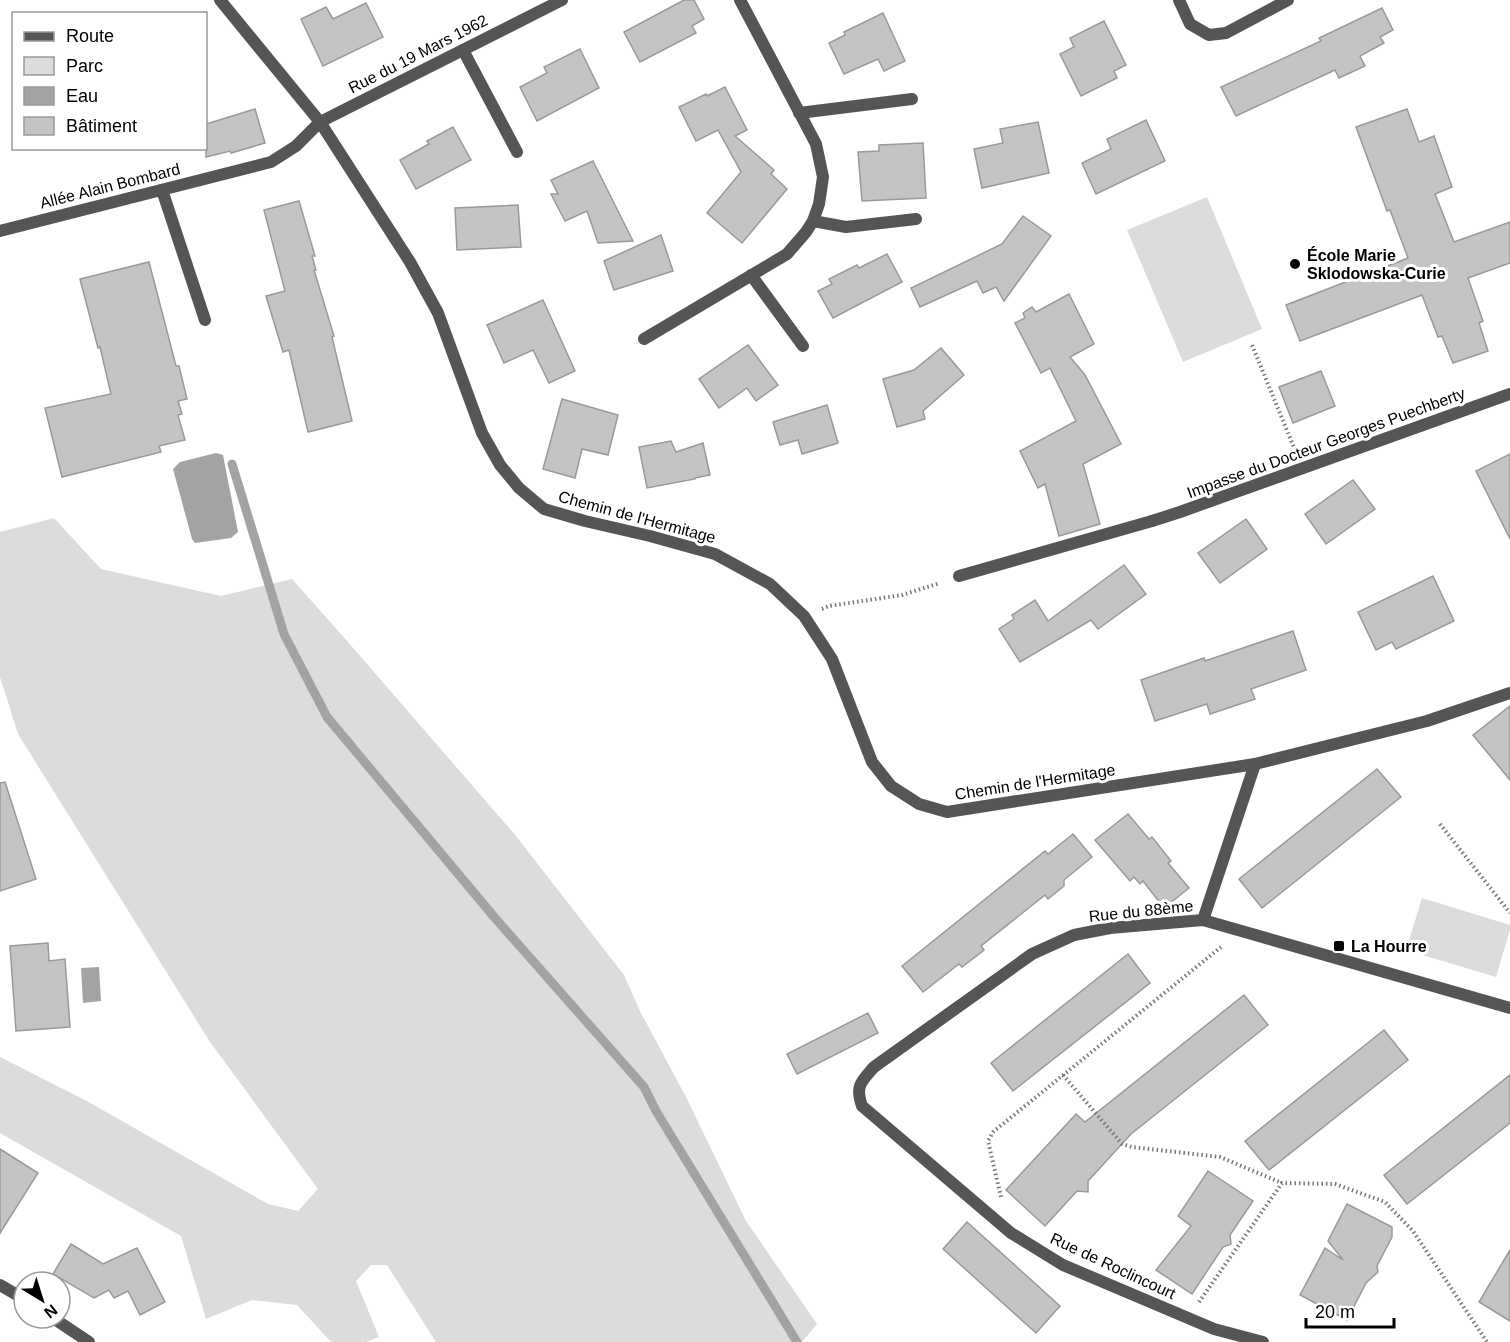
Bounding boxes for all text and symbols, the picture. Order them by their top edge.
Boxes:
street label: Rue du 19 Mars 1962 [346,11,491,97]
legend [12,12,207,150]
text: Route [66,26,114,46]
text: Parc [66,56,103,76]
text: Eau [66,86,98,106]
text: Bâtiment [66,116,137,136]
street label: Allée Alain Bombard [38,160,182,212]
place label: École Marie Sklodowska-Curie [1307,246,1446,282]
marker: École Marie Sklodowska-Curie [1288,257,1302,271]
street label: Impasse du Docteur Georges Puechberty [1185,385,1467,501]
street label: Chemin de l'Hermitage [556,488,718,546]
street label: Chemin de l'Hermitage [954,761,1117,803]
street label: Rue du 88ème [1088,897,1194,925]
place label: La Hourre [1351,938,1427,955]
marker: La Hourre [1332,939,1346,953]
street label: Rue de Roclincourt [1048,1230,1179,1303]
north arrow [12,1270,72,1330]
scale bar [1306,1291,1394,1329]
text: N [41,1301,61,1322]
text: 20 m [1315,1302,1355,1322]

